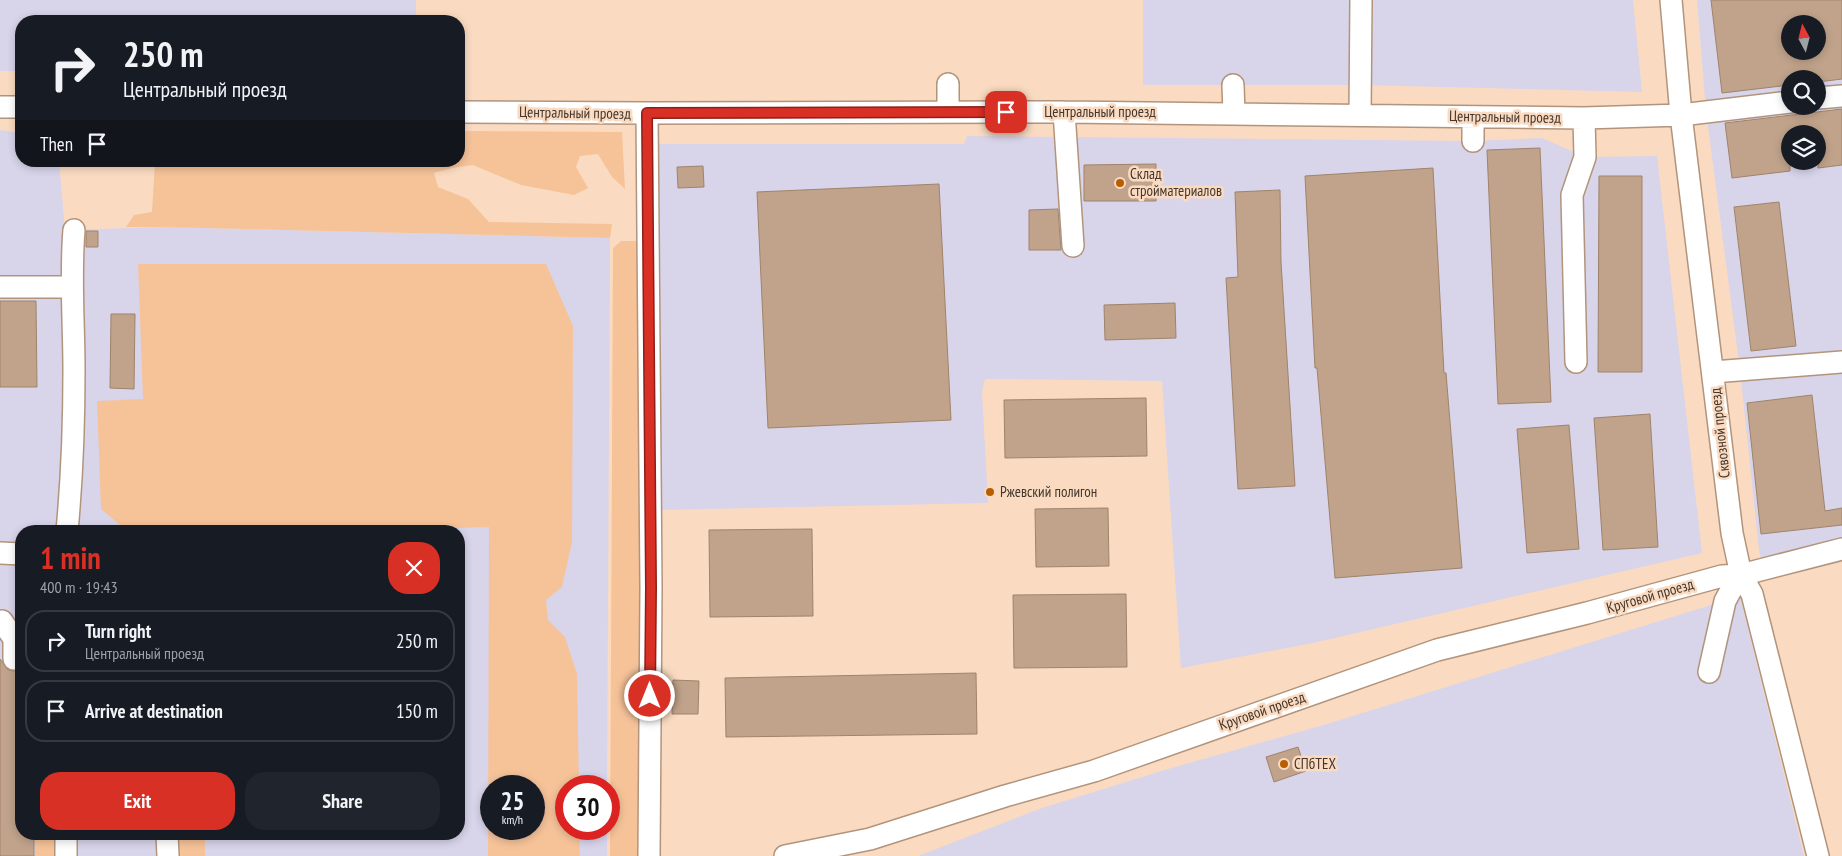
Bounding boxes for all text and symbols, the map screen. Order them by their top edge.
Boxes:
north arrow [1781,15,1826,60]
map controls [1781,15,1826,170]
text: 250 m [123,31,204,77]
icon: right [40,35,105,100]
button: search [1781,70,1826,115]
text: Центральный проезд [123,75,287,103]
pin [985,91,1027,133]
icon: arrive [992,98,1020,126]
street label: Центральный проезд [519,102,631,123]
street label: Центральный проезд [1044,102,1156,121]
street label: Центральный проезд [1449,106,1561,127]
button: layers [1781,125,1826,170]
icon: arrive [83,130,111,158]
text: Then [40,132,73,156]
place label: Склад стройматериалов [1130,164,1222,200]
marker: Склад стройматериалов [1114,177,1126,189]
street label: Сквозной проезд [1705,387,1734,479]
place label: Ржевский полигон [1000,482,1097,501]
marker: Ржевский полигон [984,486,996,498]
text: 1 min [40,538,101,577]
button: close [388,542,440,594]
street label: Круговой проезд [1604,574,1696,617]
text: 400 m · 19:43 [40,577,118,597]
text: Turn right [85,619,151,643]
icon: right [42,627,70,655]
text: 250 m [396,629,438,653]
text: Центральный проезд [85,643,204,663]
position arrow [623,669,675,721]
street label: Круговой проезд [1216,687,1308,734]
icon: arrive [42,697,70,725]
text: Arrive at destination [85,699,223,723]
text: 150 m [396,699,438,723]
place label: СПбТЕХ [1294,754,1336,773]
marker: СПбТЕХ [1278,758,1290,770]
button: Exit [40,772,235,830]
button: Share [245,772,440,830]
speed limit sign: 30 [555,775,620,840]
text: 25 [501,785,524,817]
text: km/h [502,812,523,827]

